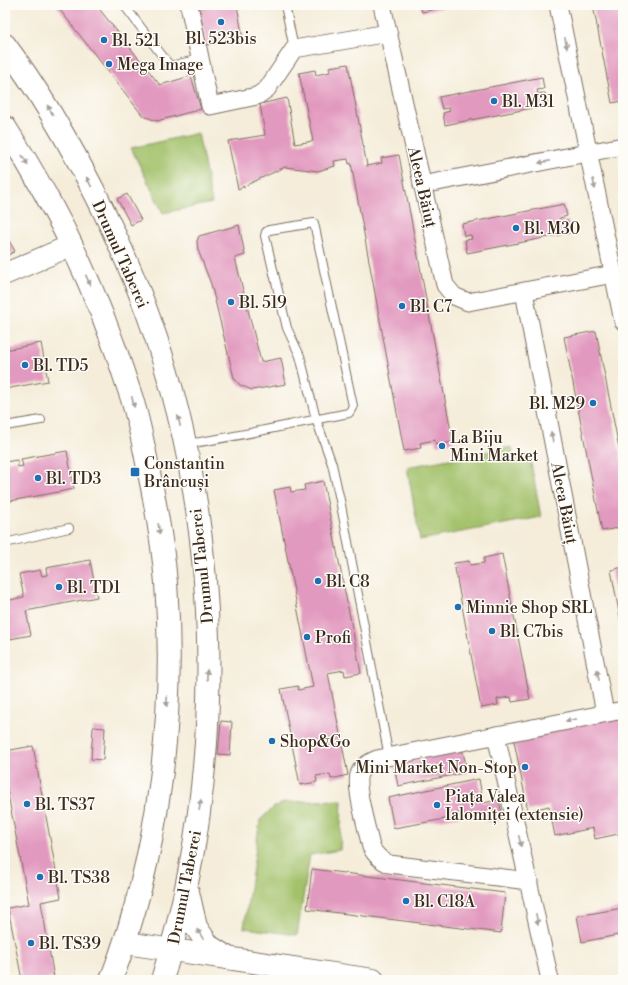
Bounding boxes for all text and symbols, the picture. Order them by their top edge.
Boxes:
marker: Bl. 523bis [216,17,226,27]
place label: Bl. 523bis [184,29,257,49]
place label: Bl. 521 [111,31,160,51]
marker: Bl. 521 [99,35,109,45]
one-way arrow [563,37,569,49]
place label: Mega Image [117,55,203,75]
marker: Mega Image [104,59,114,69]
place label: Bl. M31 [501,92,554,112]
marker: Bl. M31 [489,96,499,106]
one-way arrow [46,105,53,116]
street label: Aleea Băiuț [403,144,441,230]
one-way arrow [22,154,29,166]
one-way arrow [537,159,550,165]
one-way arrow [86,177,93,188]
one-way arrow [592,178,598,191]
street label: Drumul Taberei [87,197,153,311]
place label: Bl. M30 [523,219,580,239]
marker: Bl. M30 [511,223,521,233]
one-way arrow [85,275,91,286]
place label: Bl. 519 [238,293,287,313]
marker: Bl. 519 [226,297,236,307]
place label: Bl. C7 [409,297,452,317]
marker: Bl. C7 [397,301,407,311]
place label: Bl. TD5 [32,356,89,376]
marker: Bl. TD5 [20,360,30,370]
place label: Bl. M29 [528,394,585,414]
one-way arrow [130,396,136,408]
marker: Bl. M29 [588,398,598,408]
one-way arrow [175,415,181,428]
place label: La Biju Mini Market [450,428,539,466]
one-way arrow [549,431,555,444]
marker: La Biju Mini Market [437,441,447,451]
place label: Constantin Brâncuși [143,454,225,492]
street label: Aleea Băiuț [546,460,582,546]
marker: Constantin Brâncuși [129,466,141,478]
place label: Bl. TD3 [45,469,102,489]
marker: Bl. TD3 [33,473,43,483]
street label: Drumul Taberei [186,507,218,625]
one-way arrow [156,523,162,536]
place label: Bl. C8 [325,572,370,592]
marker: Bl. C8 [313,576,323,586]
place label: Bl. TD1 [66,578,121,598]
marker: Bl. TD1 [54,582,64,592]
place label: Minnie Shop SRL [466,598,593,618]
marker: Minnie Shop SRL [453,602,463,612]
place label: Bl. C7bis [499,622,563,642]
marker: Bl. C7bis [487,626,497,636]
place label: Profi [315,628,351,648]
marker: Profi [302,632,312,642]
one-way arrow [204,668,210,681]
one-way arrow [595,669,601,681]
one-way arrow [163,695,170,707]
one-way arrow [565,717,577,723]
place label: Shop&Go [280,732,351,752]
marker: Shop&Go [267,736,277,746]
place label: Mini Market Non-Stop [355,758,517,778]
marker: Mini Market Non-Stop [520,762,530,772]
place label: Piața Valea Ialomiței (extensie) [445,787,584,825]
place label: Bl. TS37 [34,795,95,815]
marker: Bl. TS37 [22,799,32,809]
one-way arrow [197,799,203,811]
marker: Piața Valea Ialomiței (extensie) [432,800,442,810]
street label: Drumul Taberei [164,828,206,946]
one-way arrow [517,835,523,848]
place label: Bl. TS38 [47,868,110,888]
marker: Bl. TS38 [35,872,45,882]
place label: Bl. C18A [413,892,476,912]
marker: Bl. C18A [401,896,411,906]
one-way arrow [534,913,540,925]
one-way arrow [196,928,204,939]
place label: Bl. TS39 [38,934,101,954]
marker: Bl. TS39 [26,938,36,948]

